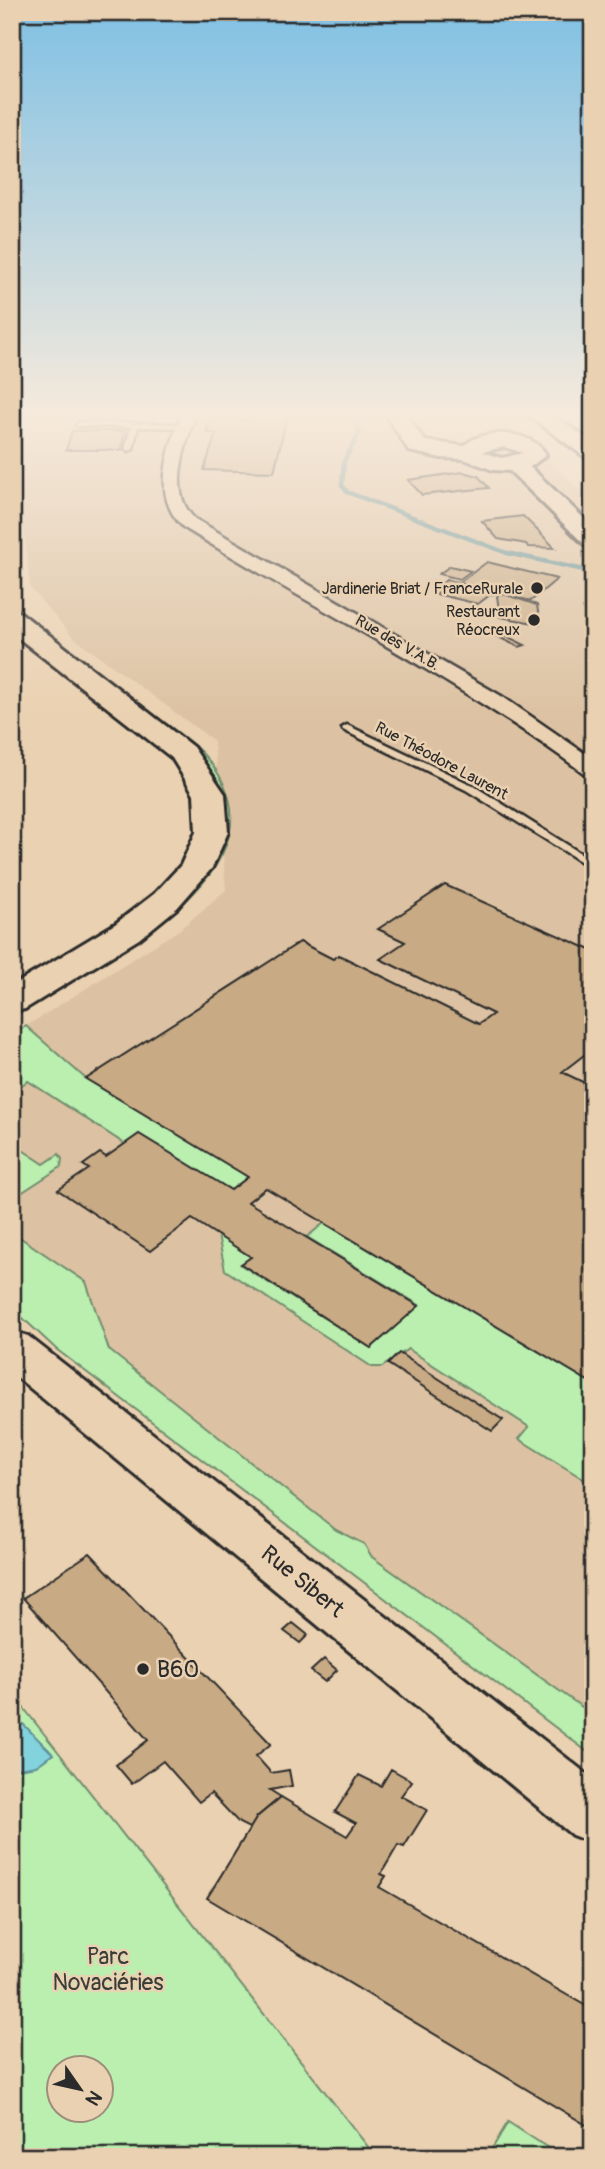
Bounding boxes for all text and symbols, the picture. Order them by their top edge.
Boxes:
place label: Jardinerie Briat / FranceRurale [322,579,523,599]
marker: Jardinerie Briat / FranceRurale [529,580,545,596]
place label: Restaurant Réocreux [446,602,521,640]
street label: Rue des V.A.B. [352,611,443,675]
marker: Restaurant Réocreux [526,612,542,628]
street label: Rue Théodore Laurent [372,717,512,805]
street label: Rue Sibert [255,1539,351,1624]
place label: B60 [157,1655,199,1684]
marker: B60 [135,1661,151,1677]
park label: Parc Novaciéries [53,1942,163,1997]
north arrow [46,2054,116,2124]
text: N [80,2086,107,2110]

